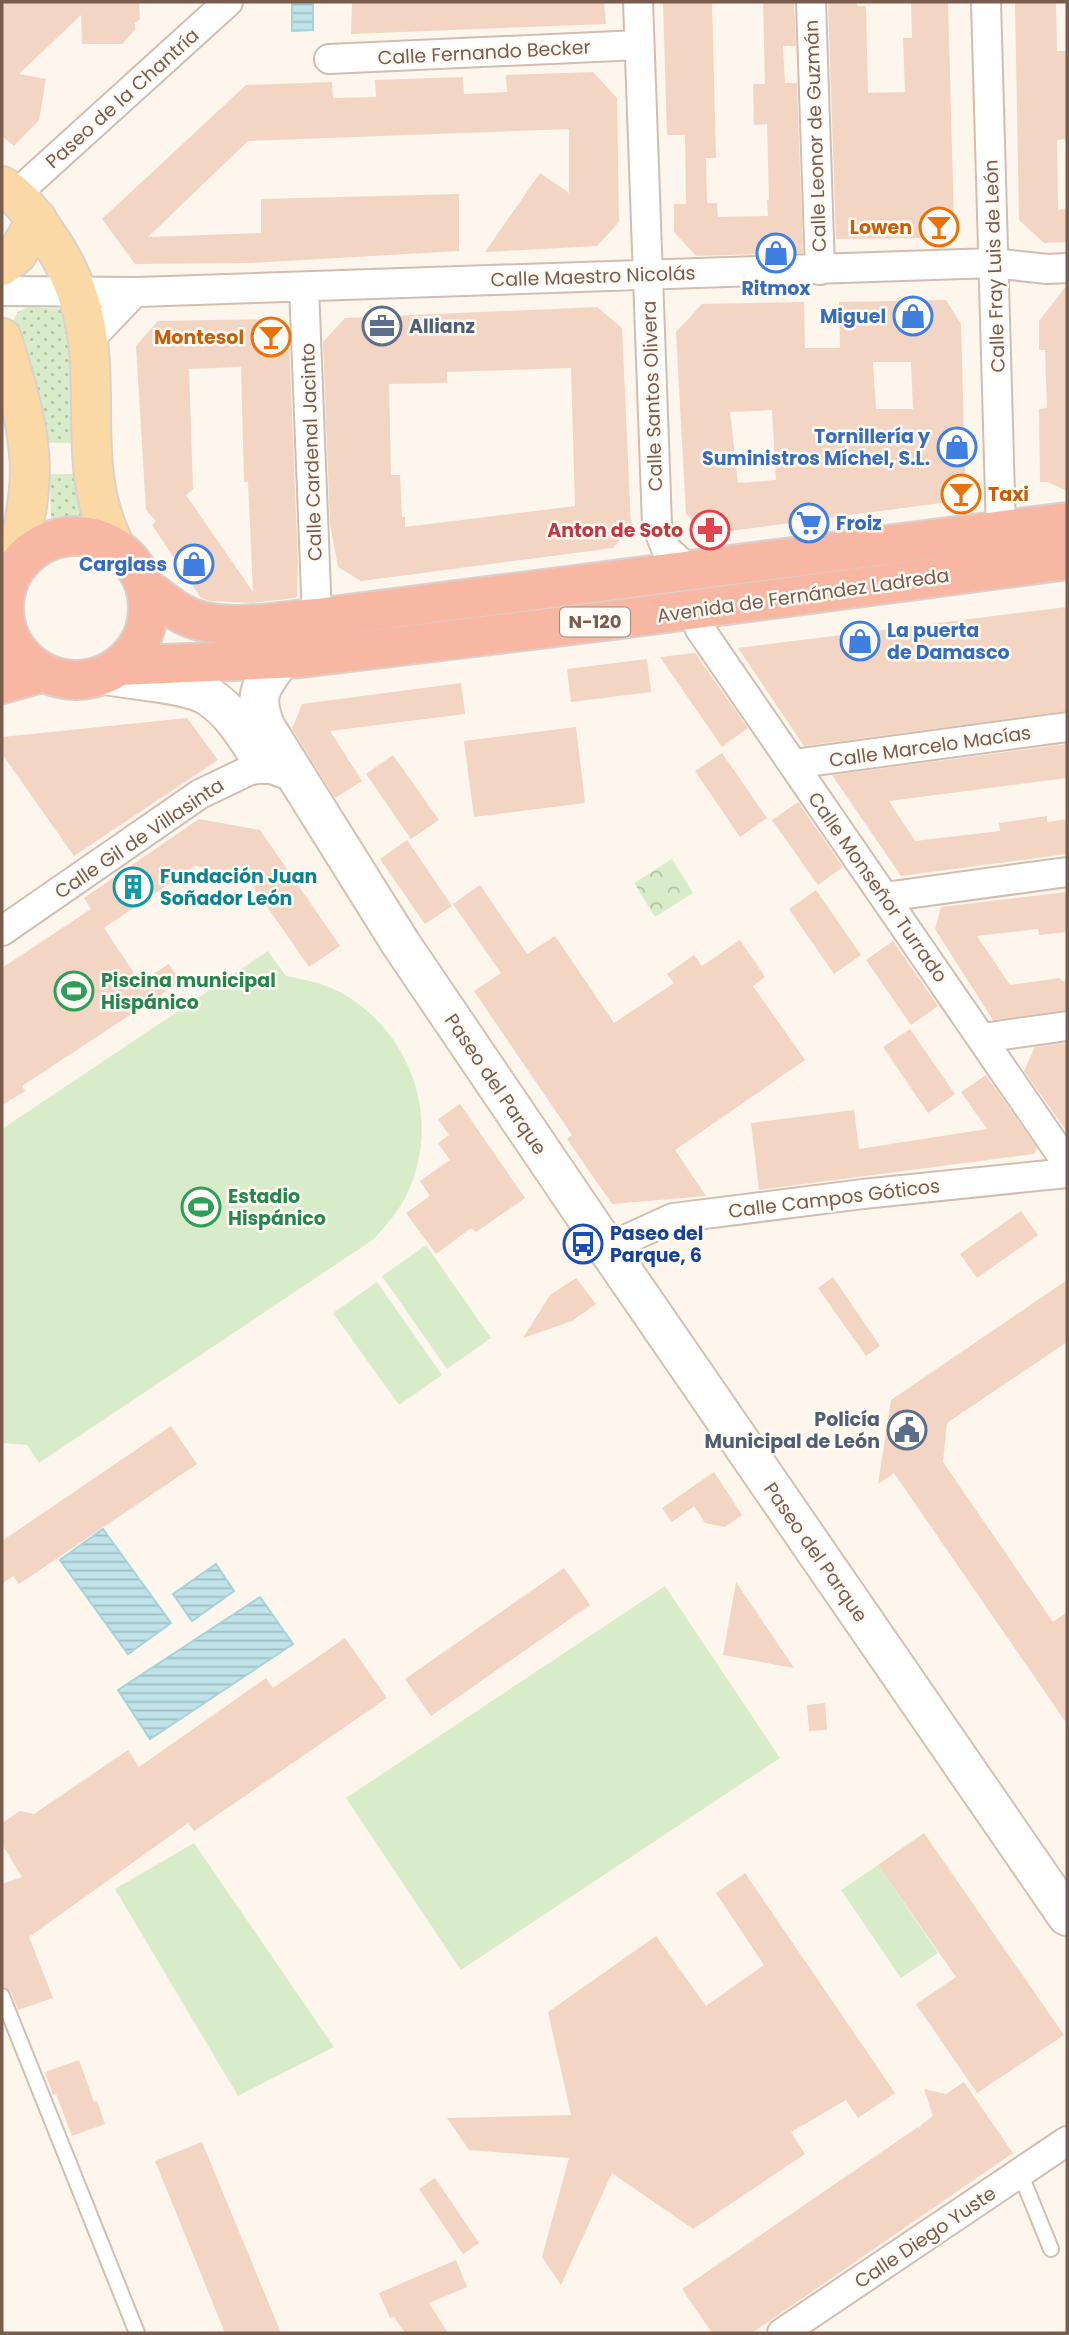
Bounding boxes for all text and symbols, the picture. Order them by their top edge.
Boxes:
street label: Calle Leonor de Guzmán [798,19,833,252]
street label: Paseo de la Chantría [40,22,205,175]
street label: Calle Fernando Becker [377,33,591,72]
street label: Calle Fray Luis de León [977,159,1012,373]
bar icon: Lowen [918,206,960,248]
place label: Lowen [850,214,912,241]
shop icon: Ritmox [755,232,797,274]
street label: Calle Maestro Nicolás [490,259,696,294]
place label: Ritmox [741,275,811,302]
shop icon: Miguel [892,295,934,337]
street label: Calle Santos Olivera [636,300,669,492]
place label: Miguel [820,303,886,330]
office icon: Allianz [361,305,403,347]
place label: Allianz [409,313,475,340]
bar icon: Montesol [250,316,292,358]
place label: Montesol [154,324,244,351]
street label: Calle Cardenal Jacinto [294,343,329,561]
place label: Tornillería y Suministros Míchel, S.L. [702,423,931,472]
shop icon: Tornillería y Suministros Míchel, S.L. [936,426,978,468]
bar icon: Taxi [940,473,982,515]
place label: Taxi [988,481,1029,508]
supermarket icon: Froiz [788,502,830,544]
pharmacy icon: Anton de Soto [689,509,731,551]
place label: Froiz [836,510,882,537]
place label: Anton de Soto [547,517,683,544]
shop icon: Carglass [173,543,215,585]
place label: Carglass [79,551,167,578]
street label: Avenida de Fernández Ladreda [655,562,951,629]
road number: N-120 [560,608,630,636]
place label: La puerta de Damasco [887,617,1010,666]
shop icon: La puerta de Damasco [839,620,881,662]
street label: Calle Marcelo Macías [827,719,1033,774]
street label: Calle Gil de Villasinta [49,772,229,905]
street label: Calle Monseñor Turrado [801,787,954,988]
place label: Fundación Juan Soñador León [160,863,317,912]
building icon: Fundación Juan Soñador León [112,866,154,908]
place label: Piscina municipal Hispánico [101,967,276,1016]
sports icon: Piscina municipal Hispánico [53,970,95,1012]
street label: Paseo del Parque [438,1008,553,1160]
street label: Calle Campos Góticos [727,1172,941,1225]
place label: Estadio Hispánico [228,1183,326,1232]
sports icon: Estadio Hispánico [180,1186,222,1228]
place label: Paseo del Parque, 6 [610,1220,703,1269]
bus stop icon: Paseo del Parque, 6 [562,1223,604,1265]
place label: Policía Municipal de León [704,1406,880,1455]
public building icon: Policía Municipal de León [886,1409,928,1451]
street label: Paseo del Parque [757,1477,874,1628]
street label: Calle Diego Yuste [849,2180,1001,2295]

